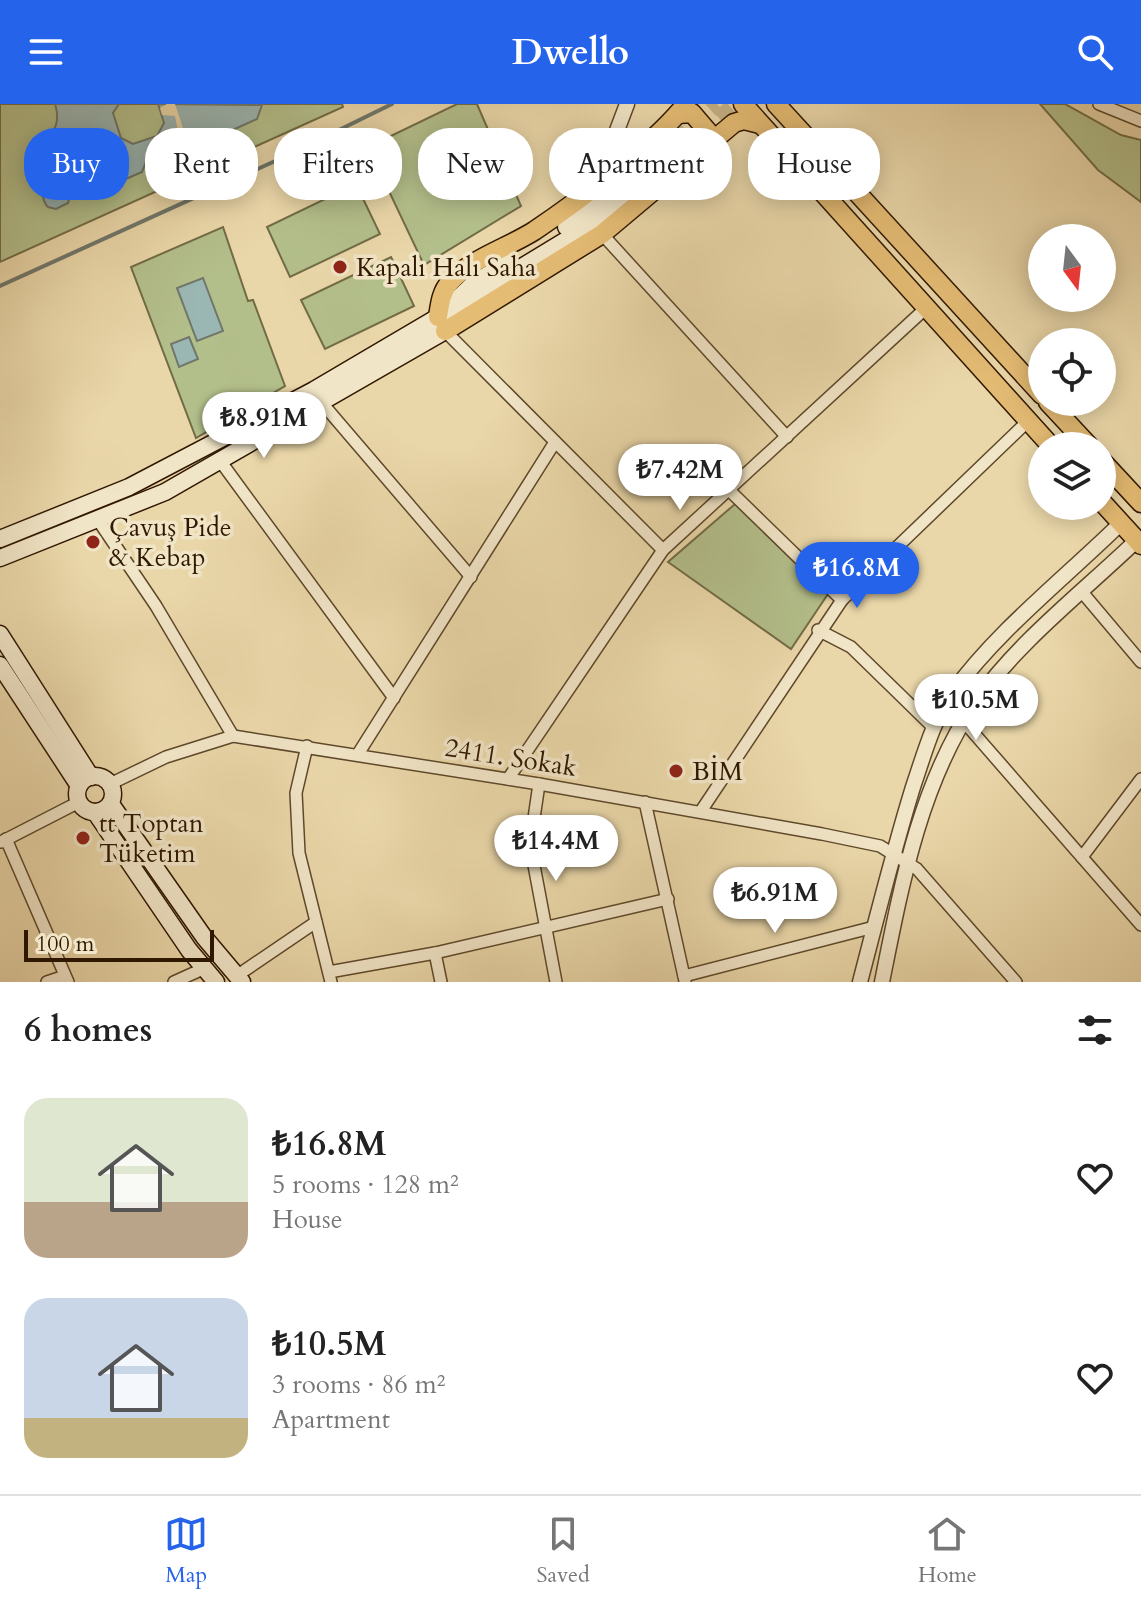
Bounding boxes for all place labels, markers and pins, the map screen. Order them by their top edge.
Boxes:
place label: Kapalı Halı Saha [356,250,536,285]
marker: Kapalı Halı Saha [331,258,349,276]
pin: ₺8.91M [199,392,329,460]
pin: ₺7.42M [615,444,745,512]
place label: Çavuş Pide & Kebap [109,510,232,575]
marker: Çavuş Pide & Kebap [84,533,102,551]
pin: ₺16.8M [792,542,922,610]
pin: ₺10.5M [911,674,1041,742]
place label: BİM [692,754,743,789]
marker: BİM [667,762,685,780]
place label: tt Toptan Tüketim [99,806,204,871]
pin: ₺14.4M [491,815,621,883]
marker: tt Toptan Tüketim [74,829,92,847]
pin: ₺6.91M [710,867,840,935]

